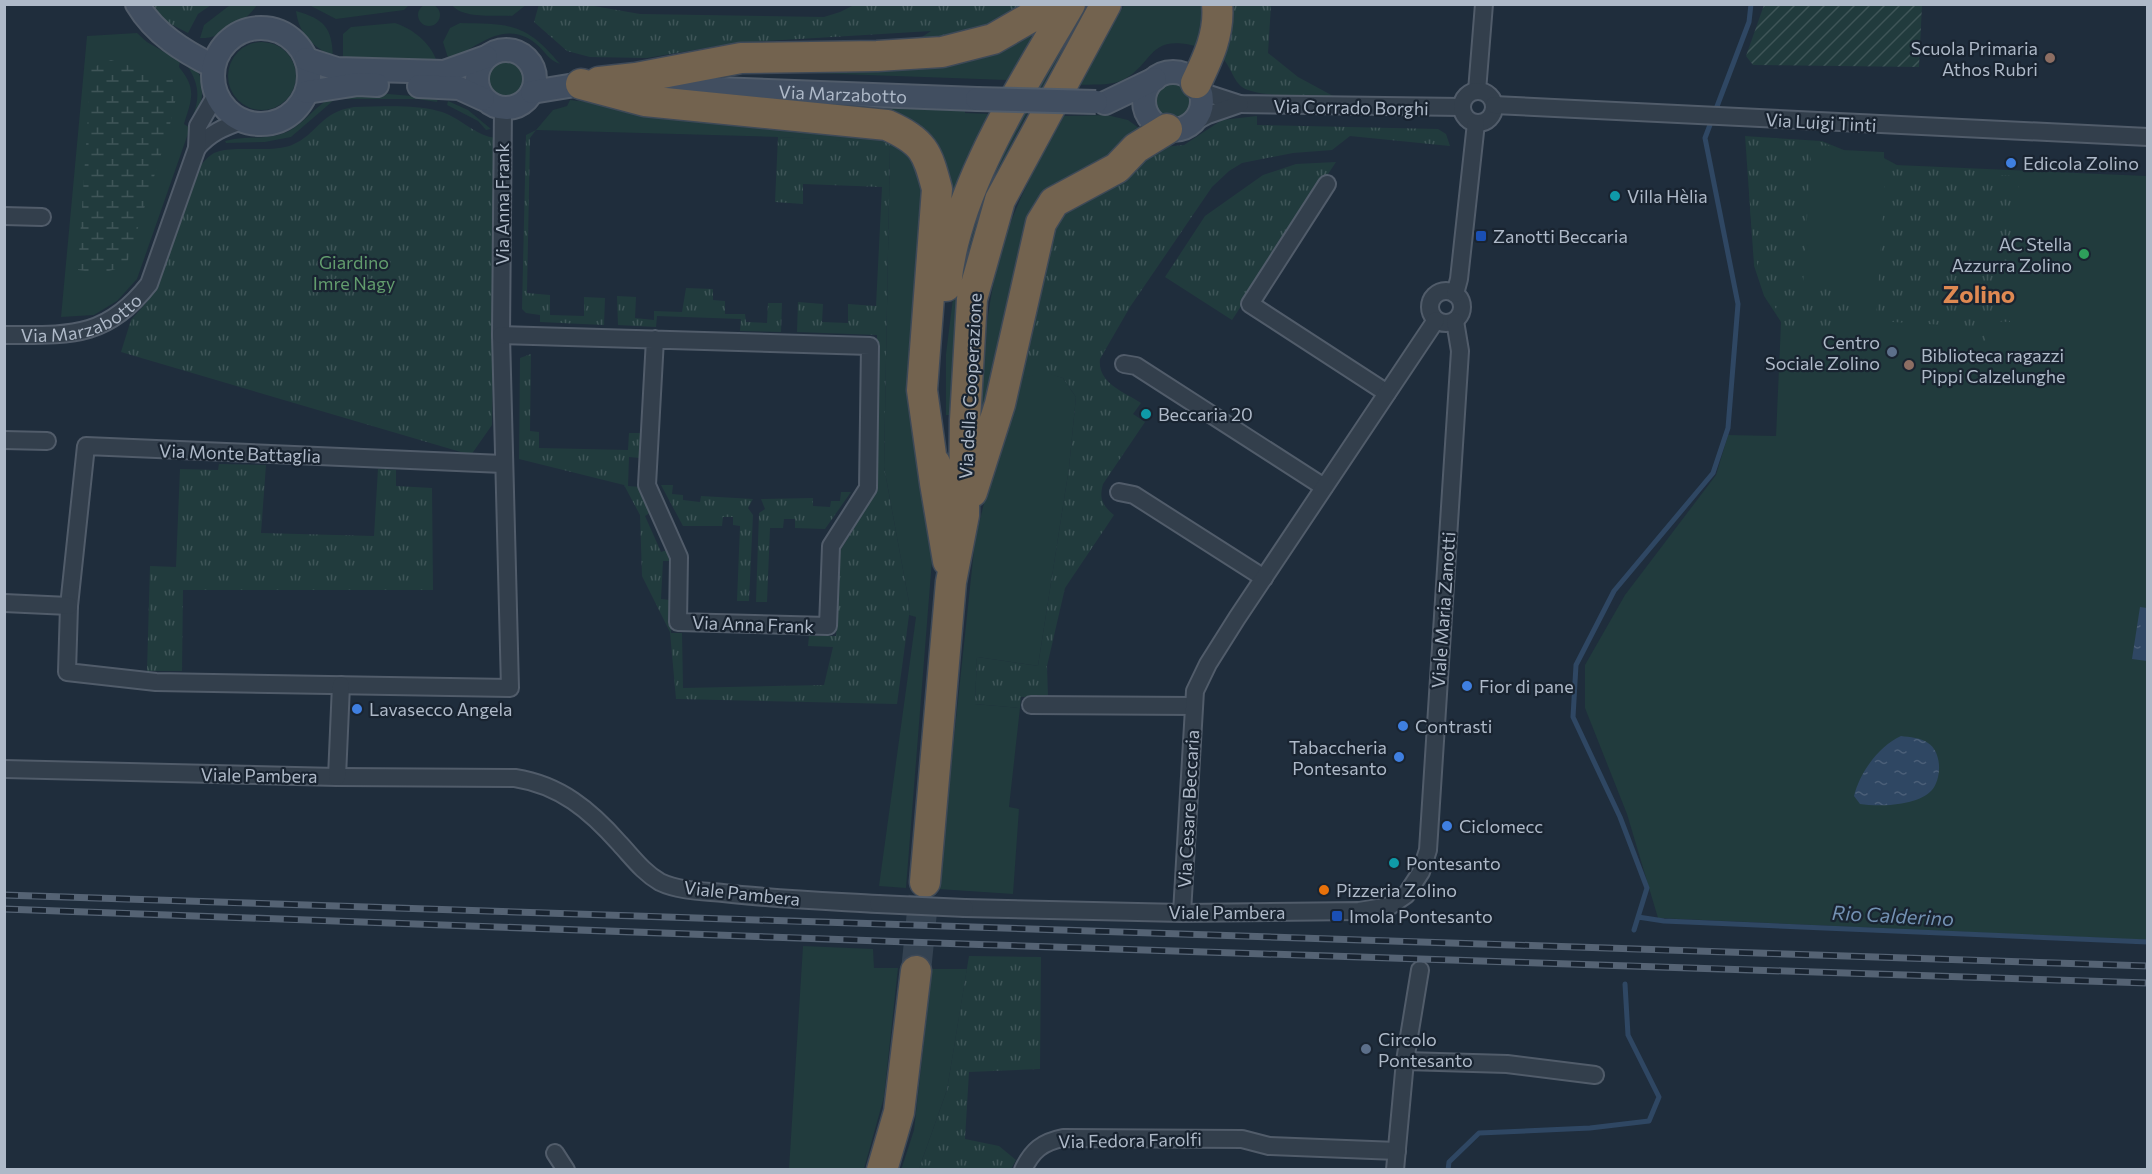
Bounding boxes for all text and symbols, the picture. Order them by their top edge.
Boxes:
place label: Scuola Primaria Athos Rubri [1911,37,2038,80]
marker: Scuola Primaria Athos Rubri [2043,51,2057,65]
street label: Via Marzabotto [778,80,908,107]
street label: Via Corrado Borghi [1273,95,1429,119]
street label: Via Luigi Tinti [1765,108,1877,136]
street label: Via Anna Frank [491,143,513,265]
place label: Edicola Zolino [2023,152,2139,174]
marker: Edicola Zolino [2004,156,2018,170]
place label: Villa Hèlia [1627,185,1708,207]
marker: Villa Hèlia [1608,189,1622,203]
place label: Zanotti Beccaria [1493,225,1628,247]
marker: Zanotti Beccaria [1474,229,1488,243]
place label: AC Stella Azzurra Zolino [1951,233,2072,276]
marker: AC Stella Azzurra Zolino [2077,247,2091,261]
park label: Giardino Imre Nagy [313,251,395,294]
district label: Zolino [1943,279,2015,308]
street label: Via Marzabotto [21,289,146,346]
street label: Via della Cooperazione [954,292,986,480]
place label: Centro Sociale Zolino [1765,331,1880,374]
place label: Biblioteca ragazzi Pippi Calzelunghe [1921,344,2066,387]
marker: Centro Sociale Zolino [1885,345,1899,359]
marker: Biblioteca ragazzi Pippi Calzelunghe [1902,358,1916,372]
place label: Beccaria 20 [1158,403,1253,425]
marker: Beccaria 20 [1139,407,1153,421]
street label: Via Monte Battaglia [159,439,321,467]
street label: Viale Maria Zanotti [1427,531,1459,689]
street label: Via Anna Frank [691,611,815,637]
place label: Fior di pane [1479,675,1574,697]
marker: Fior di pane [1460,679,1474,693]
place label: Lavasecco Angela [369,698,512,720]
marker: Lavasecco Angela [350,702,364,716]
place label: Contrasti [1415,715,1492,737]
marker: Contrasti [1396,719,1410,733]
street label: Via Cesare Beccaria [1173,729,1203,889]
place label: Tabaccheria Pontesanto [1289,736,1387,779]
marker: Tabaccheria Pontesanto [1392,750,1406,764]
street label: Viale Pambera [200,763,318,787]
place label: Ciclomecc [1459,815,1543,837]
marker: Ciclomecc [1440,819,1454,833]
place label: Pontesanto [1406,852,1501,874]
marker: Pontesanto [1387,856,1401,870]
street label: Viale Pambera [683,876,801,910]
place label: Pizzeria Zolino [1336,879,1457,901]
marker: Pizzeria Zolino [1317,883,1331,897]
water label: Rio Calderino [1831,900,1955,930]
street label: Viale Pambera [1169,901,1285,923]
place label: Imola Pontesanto [1349,905,1493,927]
marker: Imola Pontesanto [1330,909,1344,923]
place label: Circolo Pontesanto [1378,1028,1473,1071]
marker: Circolo Pontesanto [1359,1042,1373,1056]
street label: Via Fedora Farolfi [1058,1128,1202,1152]

